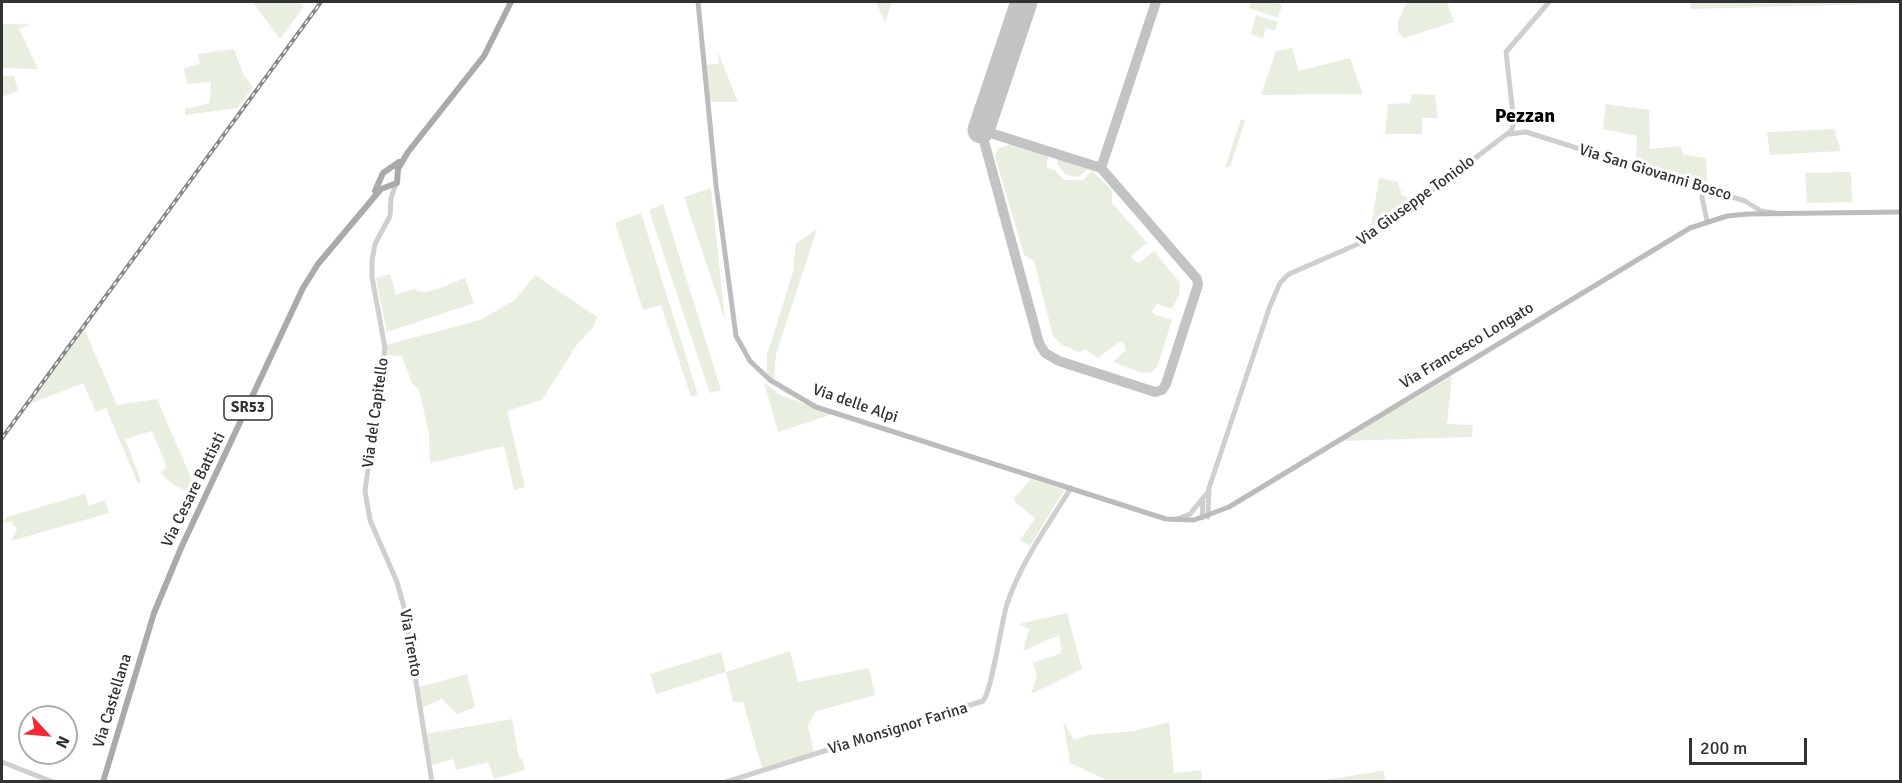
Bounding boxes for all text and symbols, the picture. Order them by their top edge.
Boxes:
district label: Pezzan [1495,105,1555,129]
street label: Via San Giovanni Bosco [1576,141,1734,205]
street label: Via Giuseppe Toniolo [1353,152,1479,250]
street label: Via Francesco Longato [1397,298,1537,394]
street label: Via del Capitello [359,357,393,469]
street label: Via delle Alpi [810,380,900,428]
road number: SR53 [224,396,272,420]
street label: Via Cesare Battisti [158,429,230,551]
street label: Via Trento [395,608,425,678]
street label: Via Castellana [90,652,136,750]
street label: Via Monsignor Farina [826,699,970,759]
north arrow [18,705,78,765]
scale bar [1692,726,1810,764]
text: N [51,733,74,751]
text: 200 m [1700,737,1747,759]

